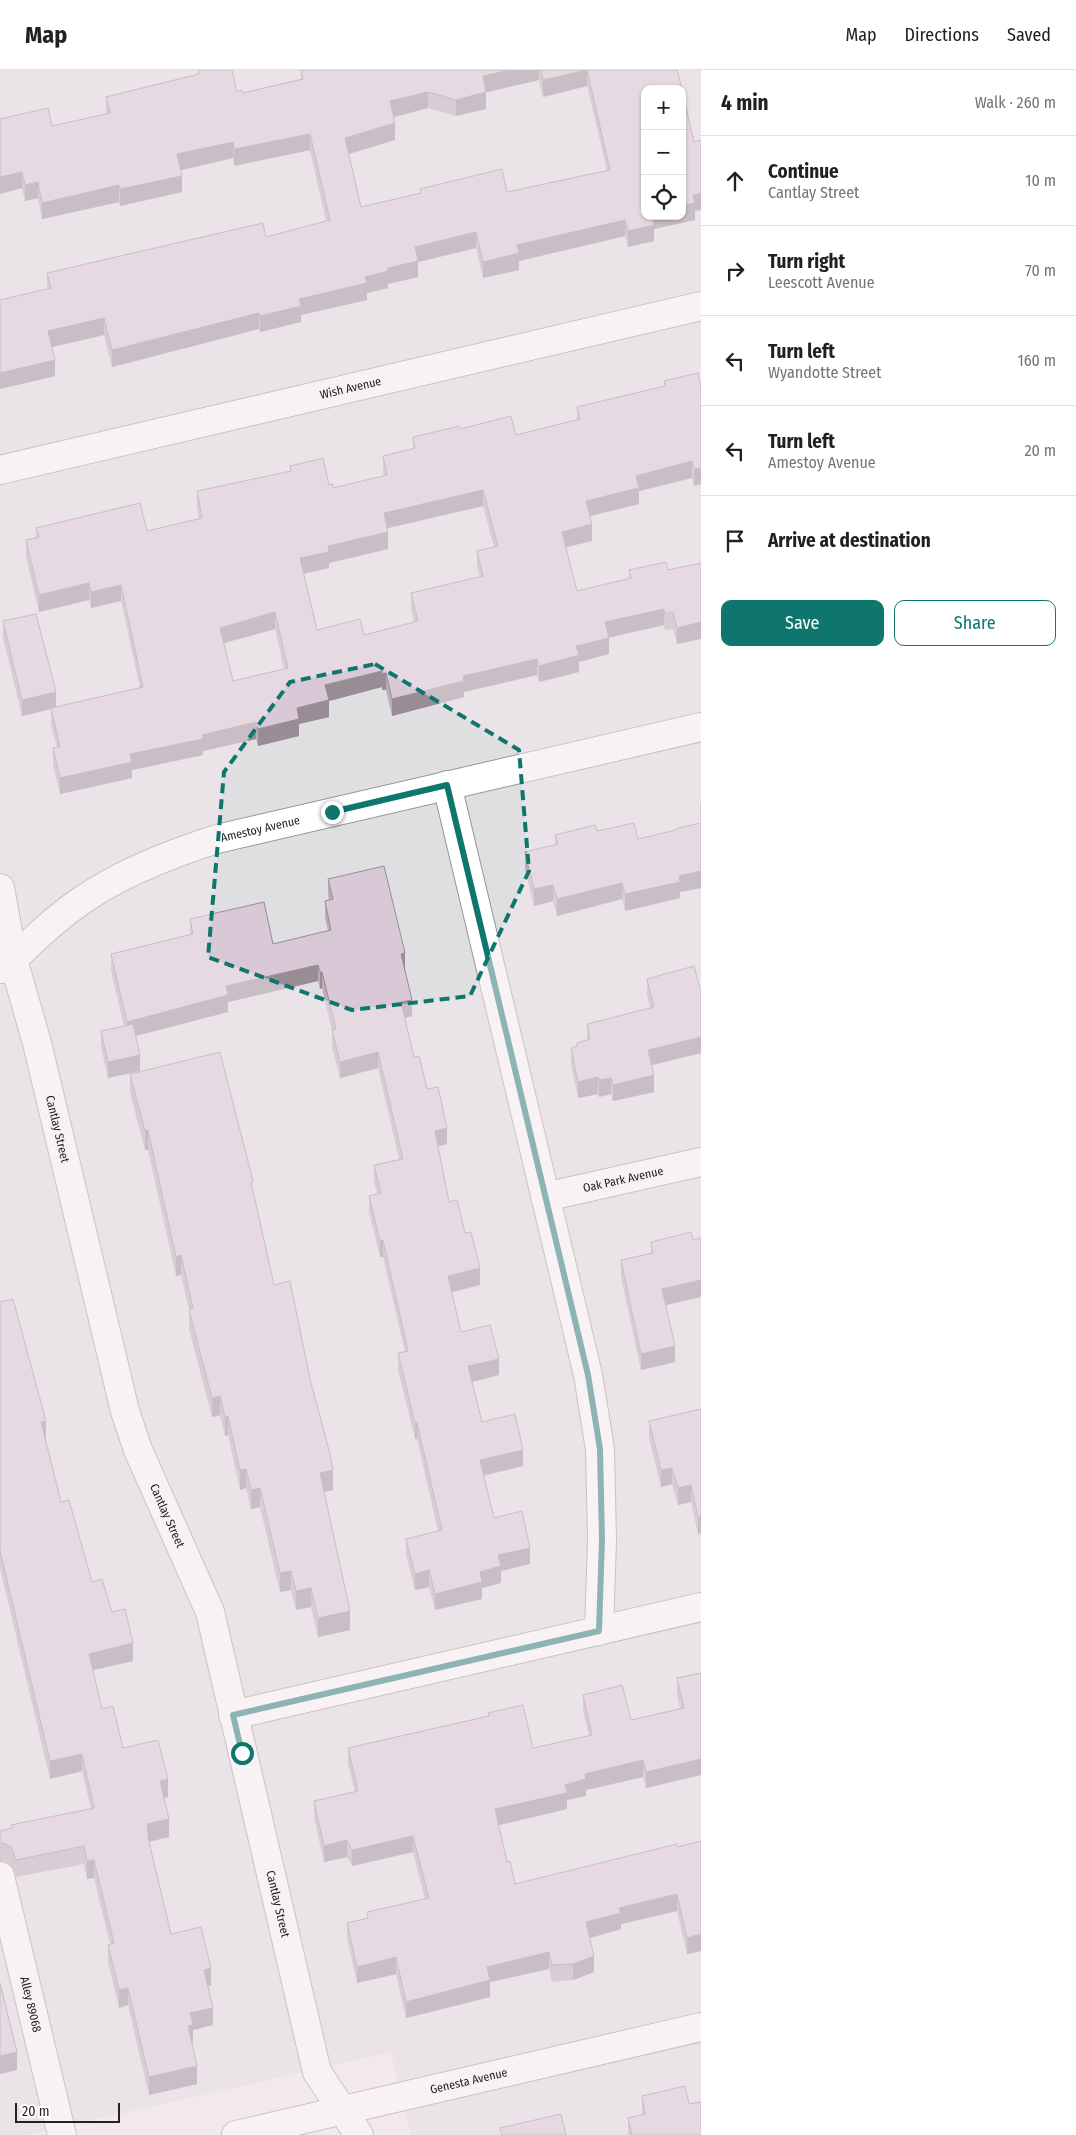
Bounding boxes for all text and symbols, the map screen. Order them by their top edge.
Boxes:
text: Map [25,21,67,49]
text: Map [845,24,877,46]
text: Directions [905,24,979,46]
text: Saved [1007,24,1051,46]
map controls [641,85,686,220]
button: + [641,85,686,130]
text: 4 min [721,90,769,116]
text: Walk · 260 m [975,93,1056,112]
button: − [641,130,686,175]
text: Continue [768,160,839,183]
icon: ahead [721,167,749,195]
text: 10 m [1025,171,1056,190]
button: locate [641,175,686,220]
text: Cantlay Street [768,183,859,202]
text: Turn right [768,250,845,273]
icon: right [721,257,749,285]
text: 70 m [1025,261,1056,280]
text: Leescott Avenue [768,273,875,292]
text: Turn left [768,340,835,363]
icon: left [721,347,749,375]
text: 160 m [1017,351,1056,370]
text: Wyandotte Street [768,363,881,382]
street label: Wish Avenue [319,374,383,402]
text: Turn left [768,430,835,453]
icon: left [721,437,749,465]
text: 20 m [1025,441,1056,460]
text: Amestoy Avenue [768,453,876,472]
icon: arrive [721,527,749,555]
text: Arrive at destination [768,529,931,552]
button: Save [721,600,884,646]
button: Share [894,600,1056,646]
route end [321,801,344,824]
street label: Amestoy Avenue [219,813,301,845]
street label: Cantlay Street [43,1094,72,1164]
street label: Oak Park Avenue [582,1164,665,1195]
street label: Cantlay Street [147,1482,188,1550]
route start [231,1742,254,1765]
street label: Cantlay Street [263,1869,292,1939]
street label: Alley 89068 [17,1975,44,2034]
street label: Genesta Avenue [429,2065,509,2097]
scale bar [15,2100,120,2123]
text: 20 m [22,2103,50,2120]

